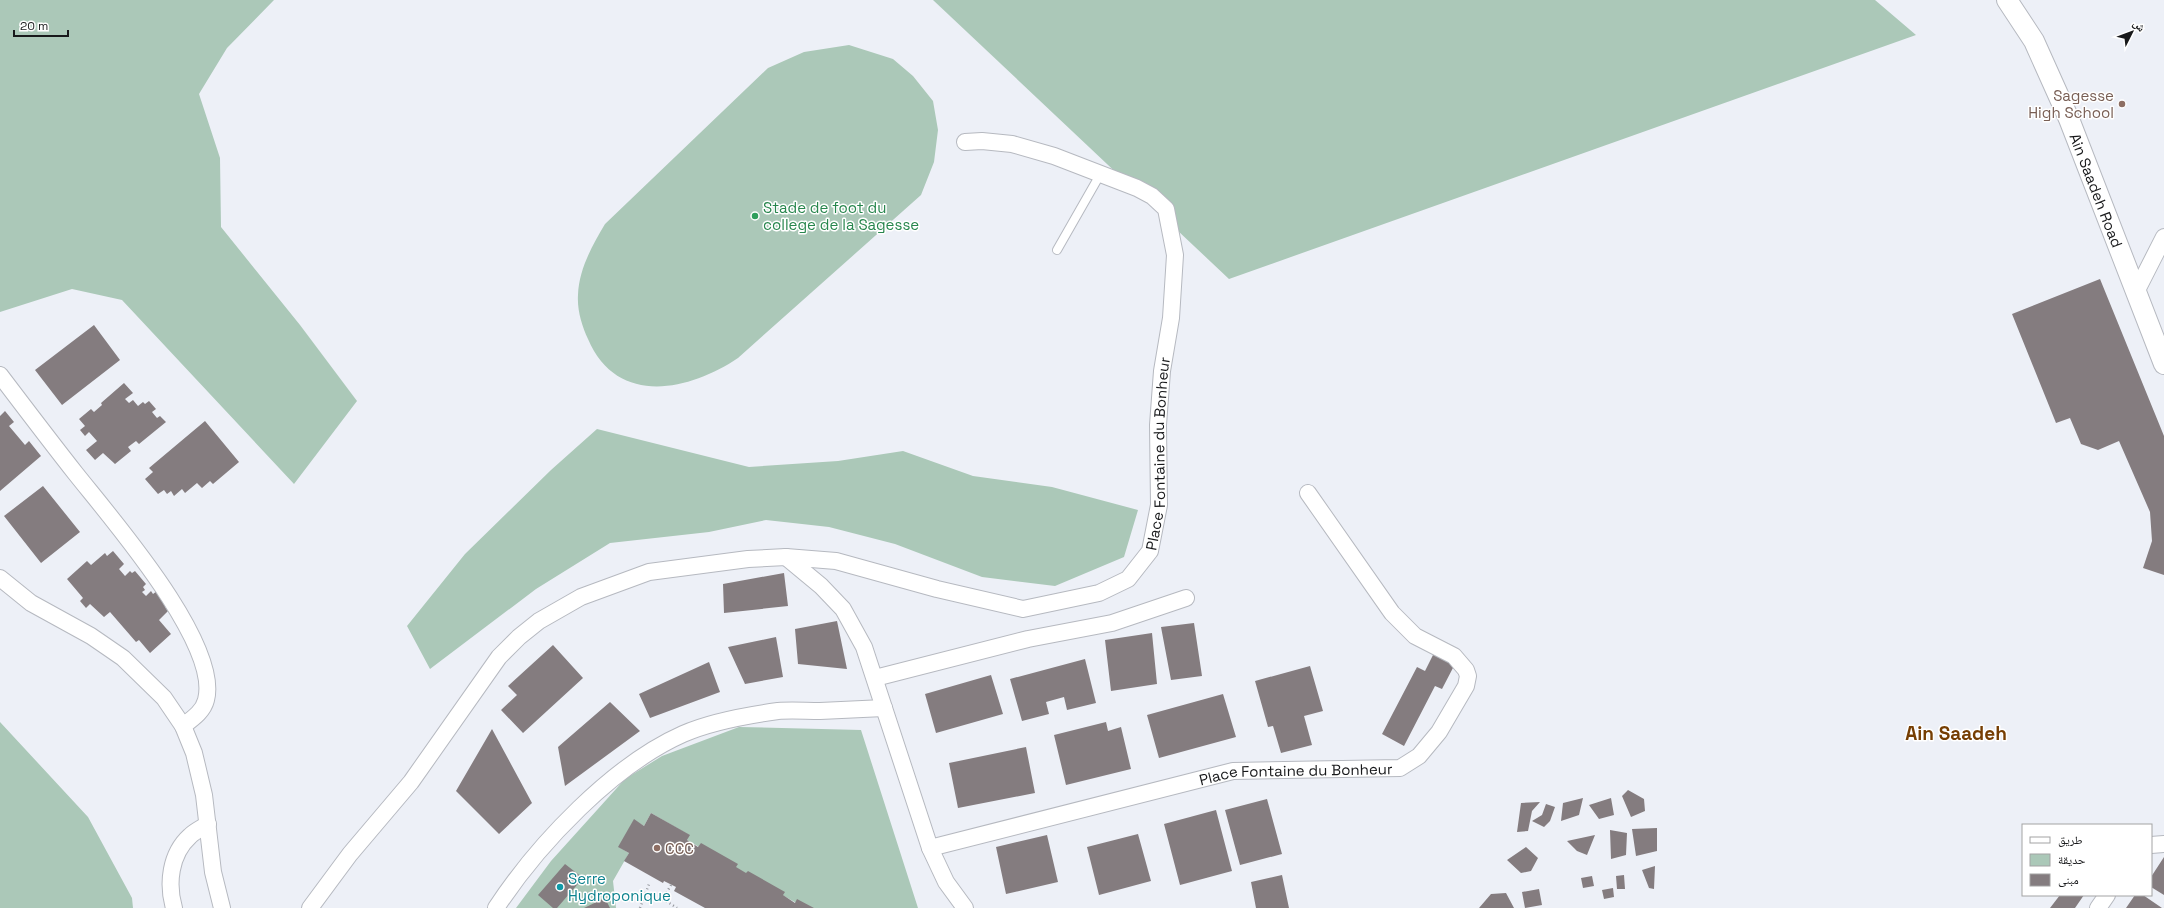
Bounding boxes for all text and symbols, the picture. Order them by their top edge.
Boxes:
scale bar [14,12,68,38]
north arrow [2112,12,2152,52]
text: ش [2130,16,2149,35]
text: 20 m [20,18,48,34]
place label: Sagesse High School [2028,86,2114,122]
marker: Sagesse High School [2117,99,2127,109]
street label: Ain Saadeh Road [2066,130,2127,250]
place label: Stade de foot du college de la Sagesse [763,198,919,234]
marker: Stade de foot du college de la Sagesse [750,211,760,221]
street label: Place Fontaine du Bonheur [1141,355,1174,552]
district label: Ain Saadeh [1905,721,2007,746]
street label: Place Fontaine du Bonheur [1197,759,1393,789]
legend [2022,824,2152,896]
text: طريق [2058,832,2083,848]
place label: CCC [665,839,694,858]
marker: CCC [652,843,662,853]
text: حديقة [2058,852,2086,868]
place label: Serre Hydroponique [568,869,671,905]
text: مبنى [2058,872,2079,888]
marker: Serre Hydroponique [555,882,565,892]

